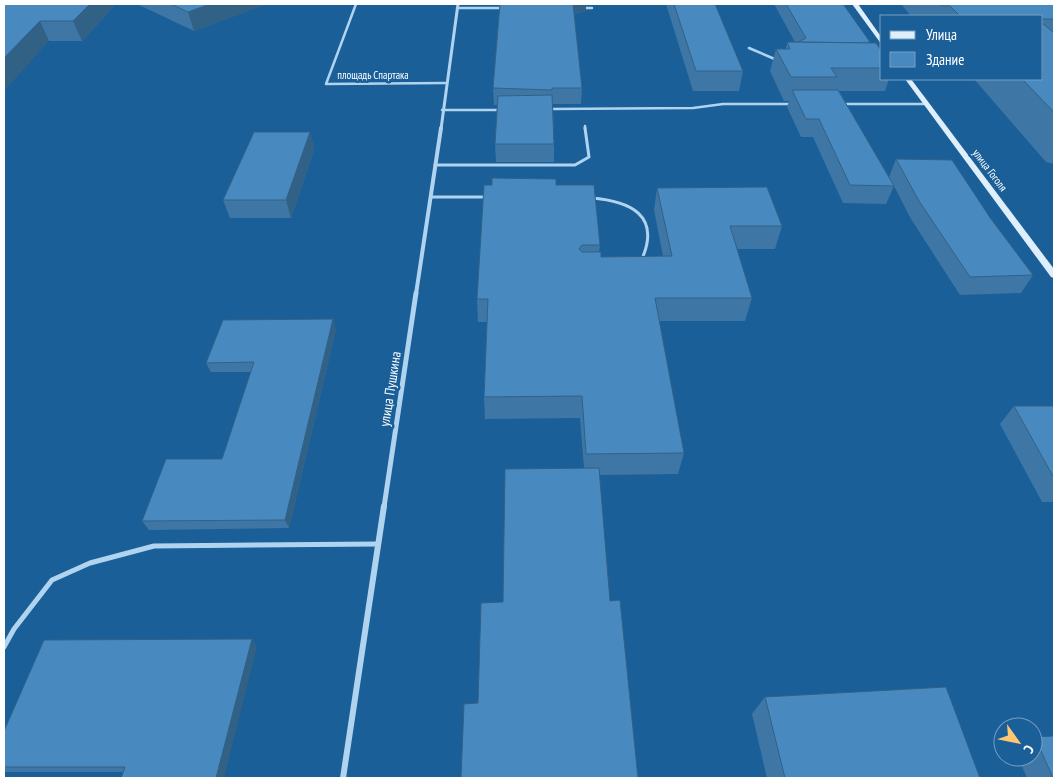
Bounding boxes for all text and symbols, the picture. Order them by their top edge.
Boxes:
legend [880,15,1043,80]
text: Улица [926,25,957,44]
text: Здание [926,50,964,69]
street label: площадь Спартака [337,68,409,82]
street label: улица Гоголя [970,146,1010,194]
street label: улица Пушкина [375,350,405,428]
north arrow [993,717,1043,767]
text: С [1019,741,1038,757]

